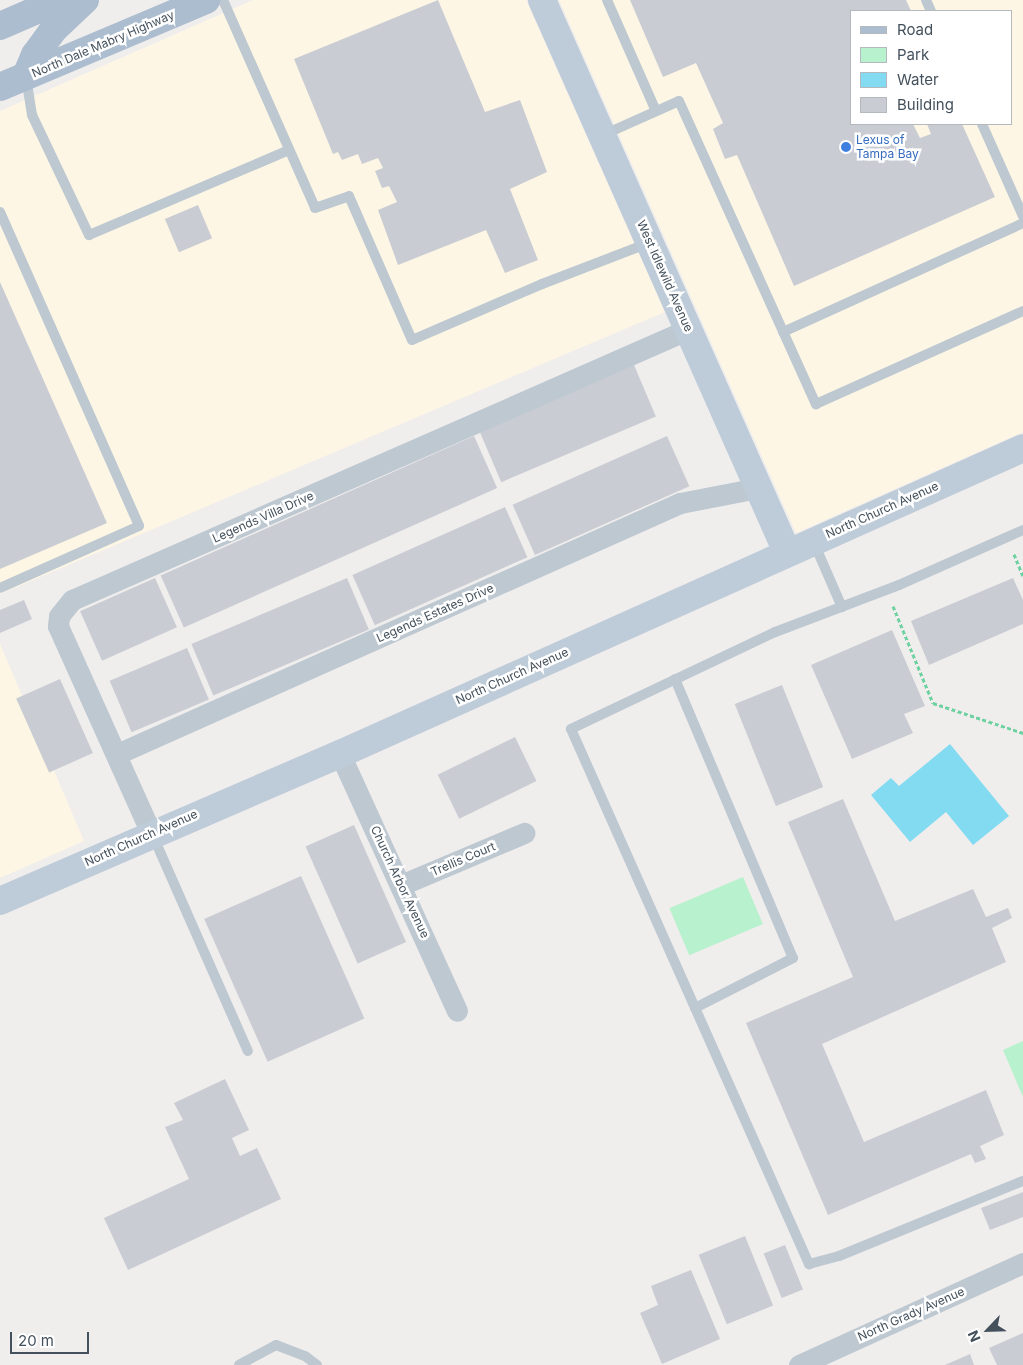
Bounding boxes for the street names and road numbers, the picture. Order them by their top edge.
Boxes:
street label: North Dale Mabry Highway [30,7,176,81]
street label: West Idlewild Avenue [634,218,696,334]
street label: North Church Avenue [823,479,941,541]
street label: Legends Villa Drive [210,488,316,546]
street label: Legends Estates Drive [374,581,496,645]
street label: North Church Avenue [453,645,571,707]
street label: North Church Avenue [82,807,200,869]
street label: Church Arbor Avenue [368,824,432,940]
street label: Trellis Court [429,839,497,879]
street label: North Grady Avenue [855,1284,967,1344]

